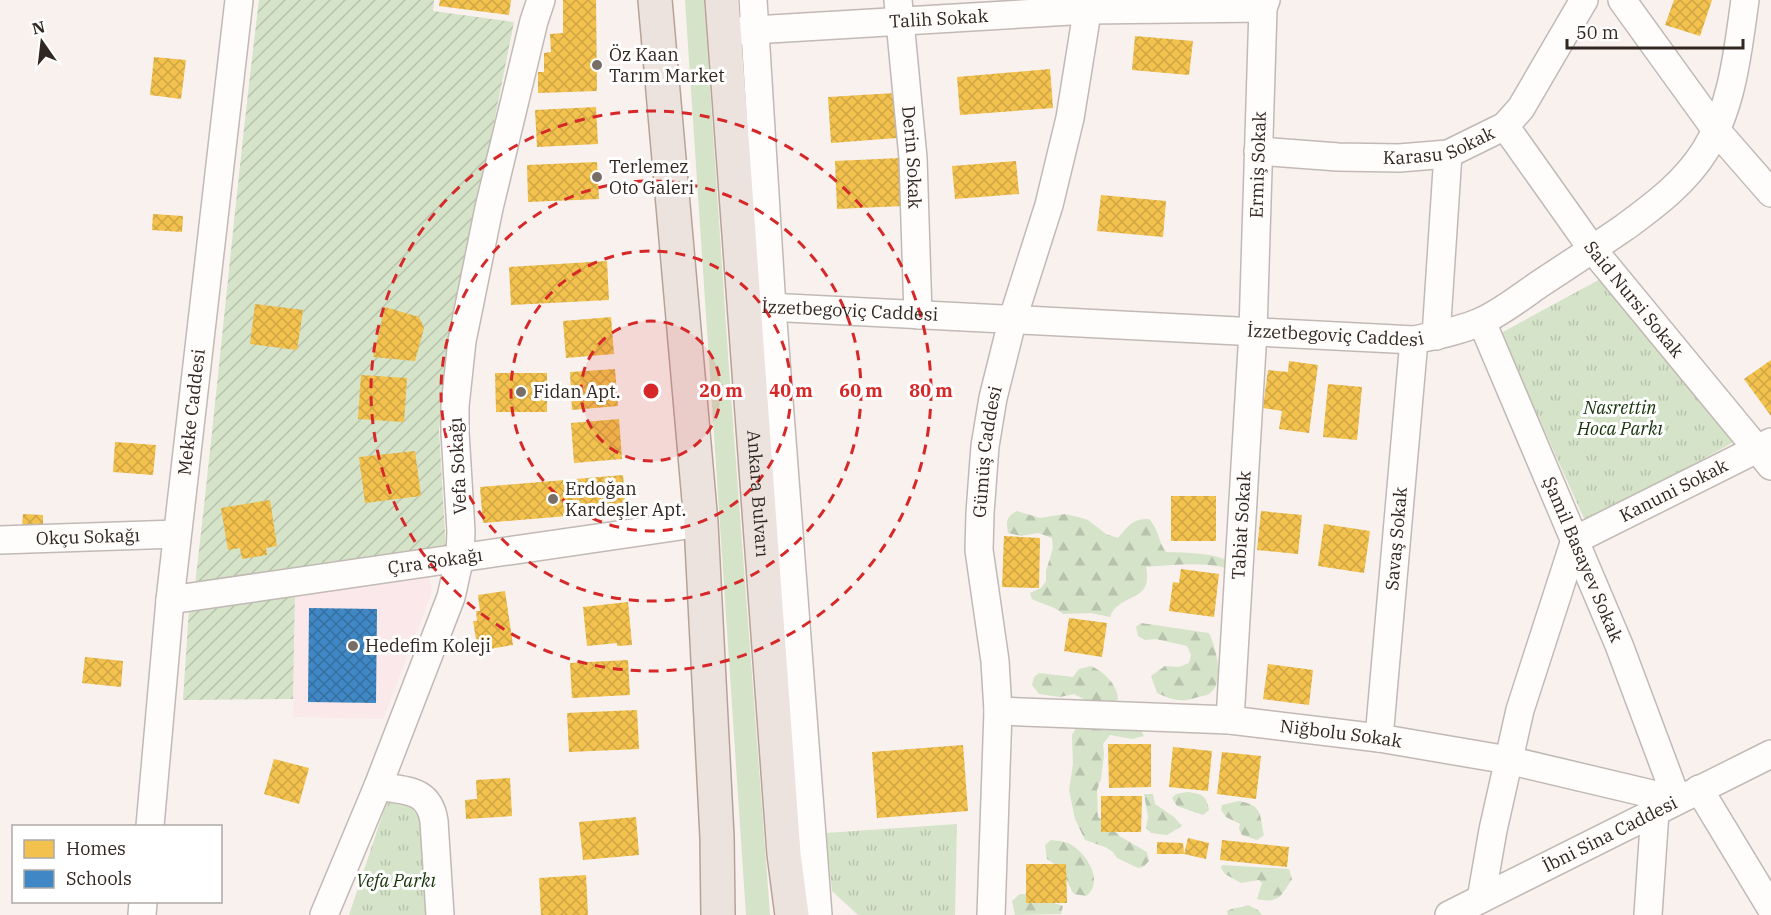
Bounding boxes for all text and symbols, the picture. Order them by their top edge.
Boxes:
street label: Talih Sokak [889,4,989,33]
north arrow [12,12,72,72]
scale bar [1567,12,1742,50]
text: N [30,16,47,39]
text: 50 m [1576,21,1619,44]
place label: Öz Kaan Tarım Market [609,43,725,87]
marker: Öz Kaan Tarım Market [590,58,604,72]
street label: Derin Sokak [897,105,927,210]
street label: Ermiş Sokak [1244,110,1271,219]
street label: Karasu Sokak [1383,121,1499,169]
place label: Terlemez Oto Galeri [609,155,695,199]
marker: Terlemez Oto Galeri [590,170,604,184]
street label: Said Nursi Sokak [1579,236,1689,363]
street label: İzzetbegoviç Caddesi [761,295,939,326]
street label: İzzetbegoviç Caddesi [1247,319,1426,351]
street label: Mekke Caddesi [172,347,210,477]
text: 20 m [699,379,743,402]
text: 40 m [769,379,813,402]
text: 60 m [839,379,883,402]
text: 80 m [909,379,953,402]
place label: Fidan Apt. [533,380,621,403]
centre of rings [641,381,661,401]
street label: Gümüş Caddesi [968,383,1007,519]
marker: Fidan Apt. [514,385,528,399]
park label: Nasrettin Hoca Parkı [1576,396,1664,440]
street label: Vefa Sokağı [443,417,472,515]
street label: Ankara Bulvarı [742,429,774,558]
street label: Kanuni Sokak [1616,453,1732,527]
street label: Tabiat Sokak [1226,470,1256,580]
street label: Şamil Basayev Sokak [1538,473,1629,646]
place label: Erdoğan Kardeşler Apt. [565,477,686,521]
street label: Savaş Sokak [1380,485,1412,592]
marker: Erdoğan Kardeşler Apt. [546,492,560,506]
street label: Okçu Sokağı [35,523,141,550]
street label: Çıra Sokağı [386,543,484,579]
place label: Hedefim Koleji [365,634,491,657]
marker: Hedefim Koleji [346,639,360,653]
street label: Niğbolu Sokak [1279,714,1404,753]
street label: İbni Sina Caddesi [1539,791,1681,877]
legend [12,825,222,903]
text: Homes [66,837,126,860]
text: Schools [66,867,132,890]
park label: Vefa Parkı [356,869,437,892]

